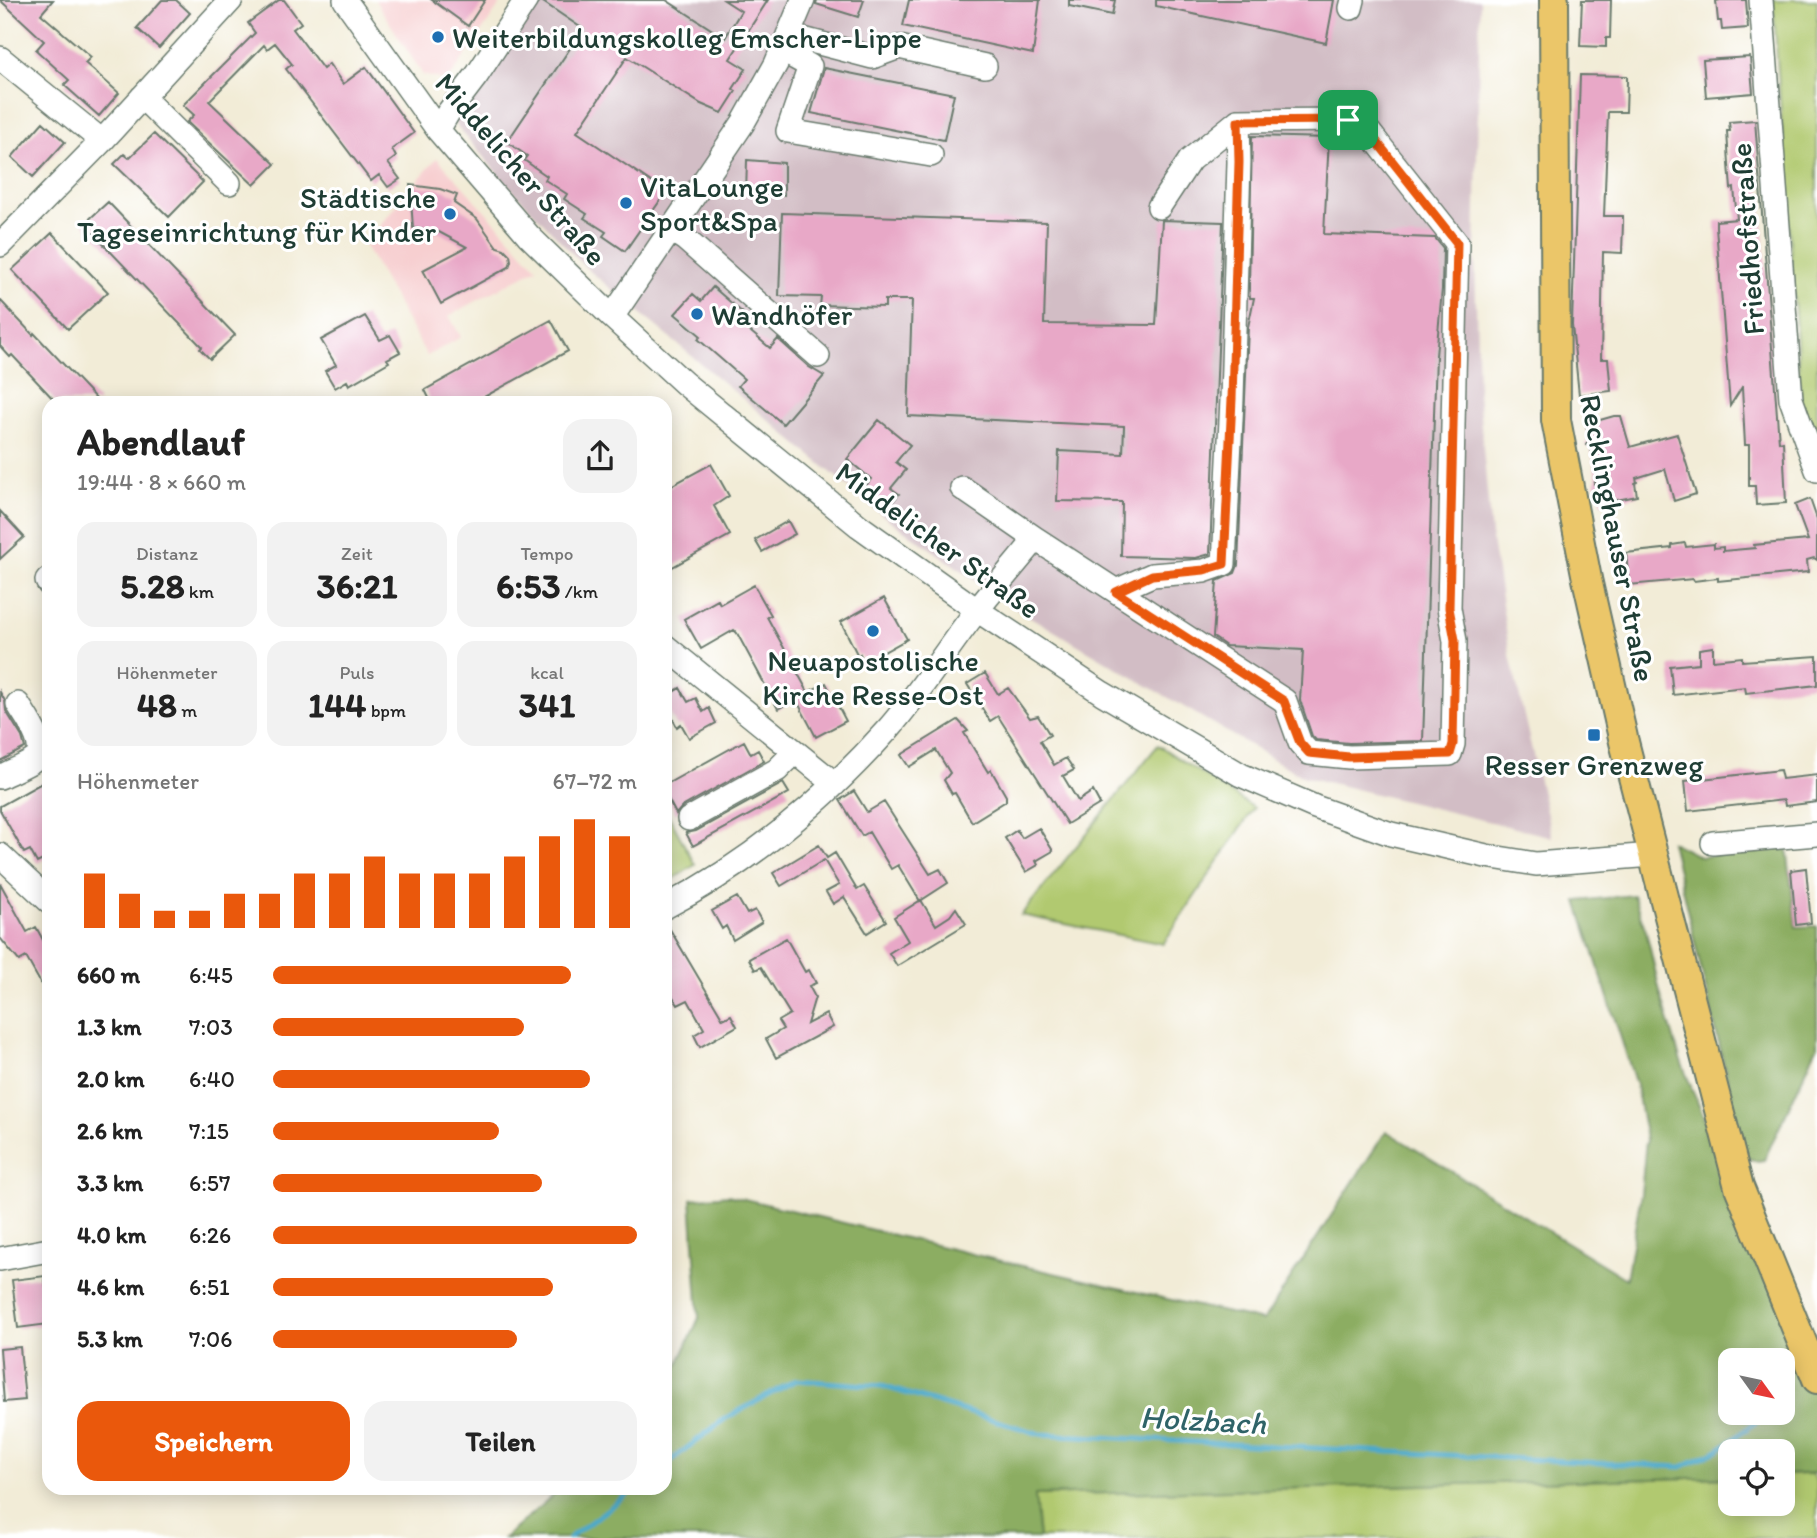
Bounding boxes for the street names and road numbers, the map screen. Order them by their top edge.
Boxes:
street label: Middelicher Straße [427,65,615,273]
street label: Friedhofstraße [1722,142,1772,336]
street label: Recklinghauser Straße [1572,391,1664,685]
street label: Middelicher Straße [829,453,1047,627]

